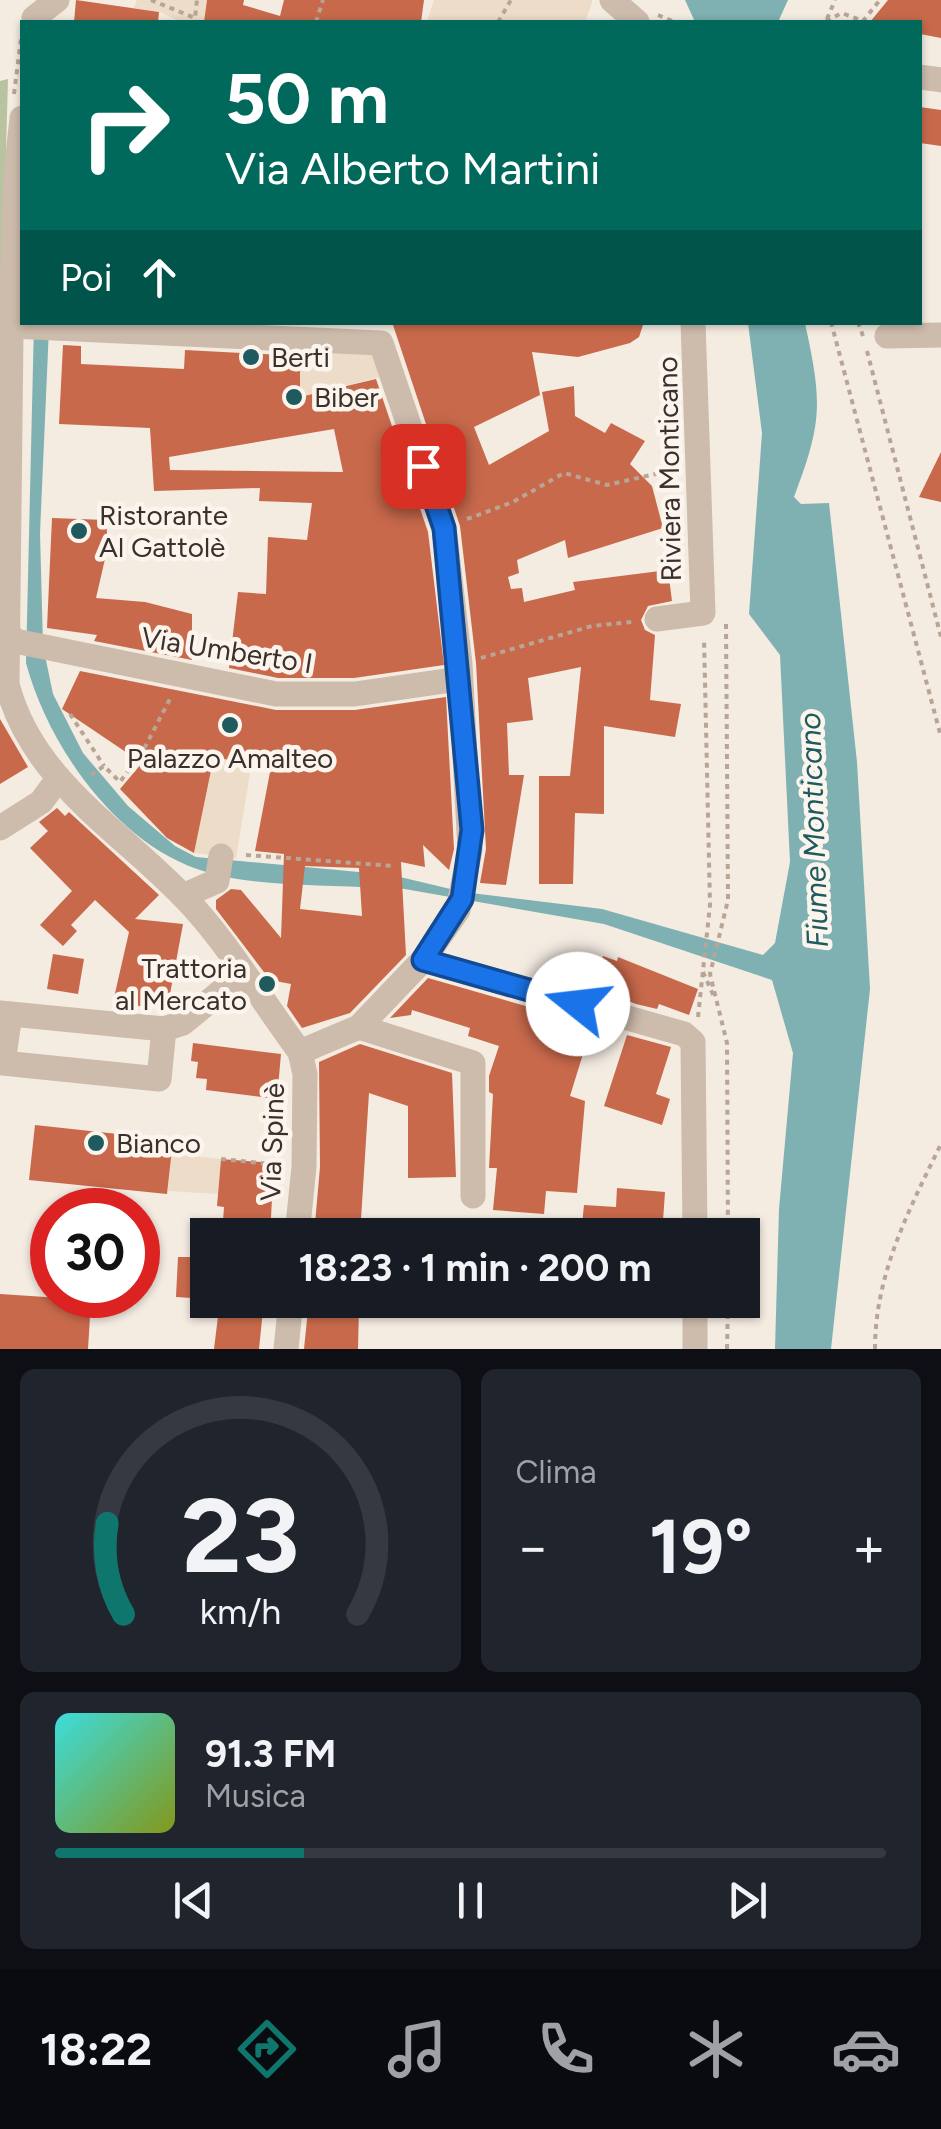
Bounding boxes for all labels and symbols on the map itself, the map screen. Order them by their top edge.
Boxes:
place label: Berti [271,340,330,374]
marker: Berti [240,346,262,368]
street label: Riviera Monticano [650,356,688,582]
place label: Biber [314,380,379,414]
marker: Biber [283,386,305,408]
pin [381,424,466,509]
place label: Ristorante Al Gattolè [99,498,228,564]
marker: Ristorante Al Gattolè [68,520,90,542]
street label: Via Umberto I [139,620,315,680]
water label: Fiume Monticano [791,712,836,948]
marker: Palazzo Amalteo [219,714,241,736]
place label: Palazzo Amalteo [127,741,333,775]
place label: Trattoria al Mercato [115,951,247,1017]
position arrow [526,952,630,1056]
marker: Trattoria al Mercato [256,973,278,995]
street label: Via Spinè [253,1082,291,1202]
place label: Bianco [116,1126,201,1160]
marker: Bianco [85,1132,107,1154]
speed limit sign: 30 [30,1188,160,1318]

